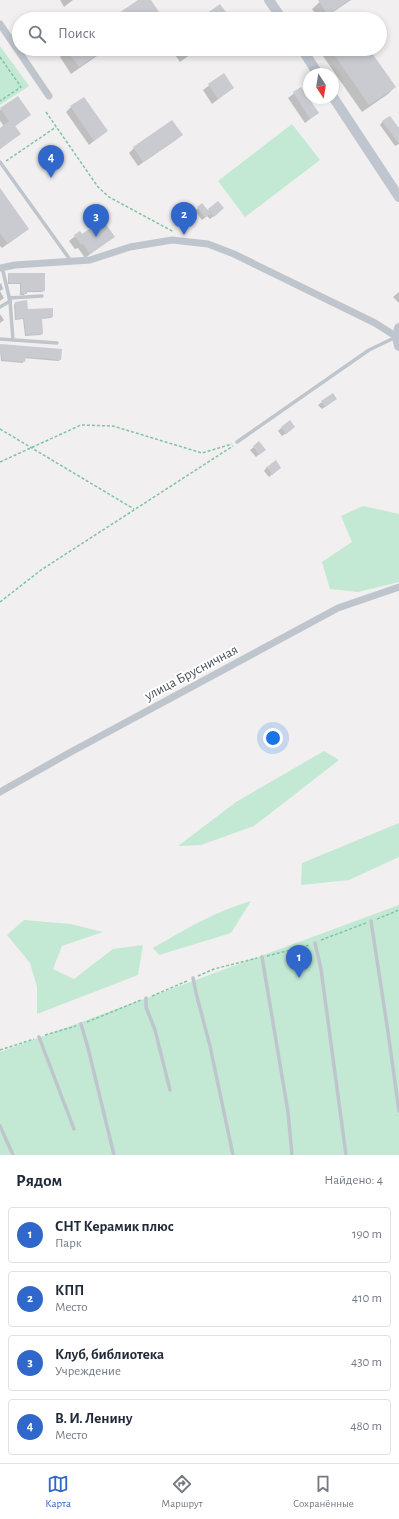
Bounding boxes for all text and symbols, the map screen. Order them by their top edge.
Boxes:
search box [12,12,387,56]
icon: search [26,23,48,45]
text: Поиск [58,26,96,41]
north arrow [303,68,339,104]
pin: 4 [38,145,64,178]
pin: 2 [171,202,197,235]
pin: 3 [83,204,109,237]
street label: улица Брусничная [142,642,240,704]
your location [263,728,283,748]
pin: 1 [286,945,312,978]
text: Рядом [16,1172,62,1189]
text: Найдено: 4 [324,1174,383,1187]
text: СНТ Керамик плюс [55,1219,174,1234]
text: 1 [28,1228,32,1241]
text: 190 m [352,1228,382,1241]
text: Парк [55,1237,82,1250]
text: КПП [55,1283,84,1298]
text: 2 [27,1292,33,1305]
text: 410 m [352,1292,382,1305]
text: Место [55,1301,87,1314]
text: Клуб, библиотека [55,1347,164,1362]
text: 3 [27,1356,33,1369]
text: 430 m [351,1356,382,1369]
text: Учреждение [55,1365,121,1378]
text: В. И. Ленину [55,1411,133,1426]
text: 4 [27,1420,33,1433]
text: 480 m [350,1420,382,1433]
text: Место [55,1429,87,1442]
tab: Карта [45,1473,71,1510]
tab: Маршрут [161,1473,203,1510]
tab: Сохранённые [293,1473,354,1510]

